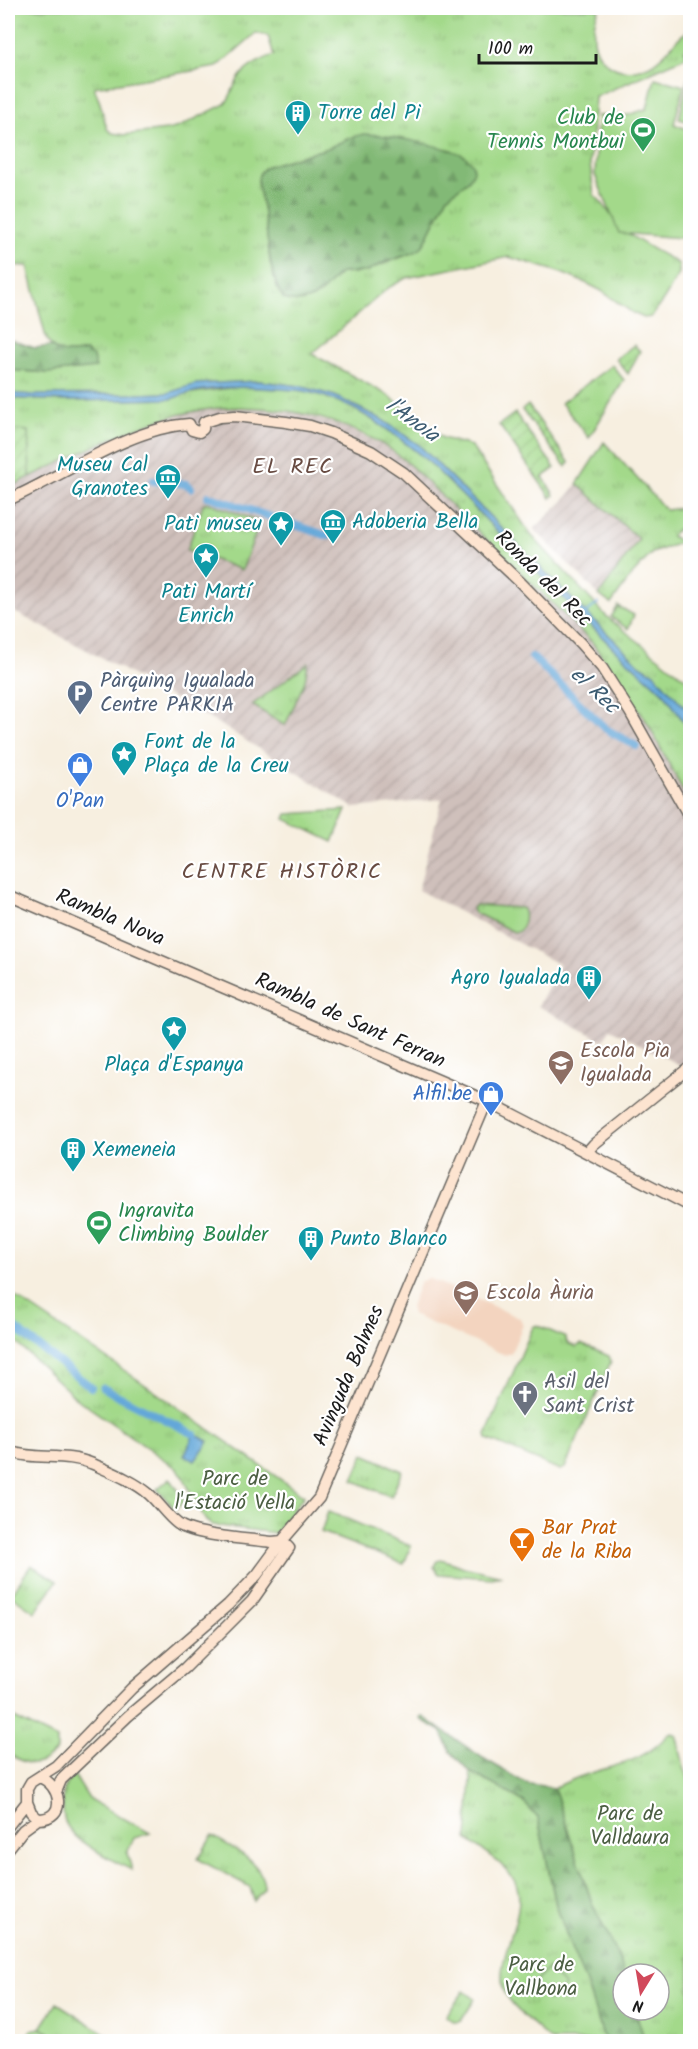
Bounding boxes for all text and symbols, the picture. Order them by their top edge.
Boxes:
scale bar [479,27,596,65]
text: 100 m [488,35,533,64]
place label: Torre del Pi [318,97,421,130]
building icon: Torre del Pi [283,98,313,136]
place label: Club de Tennis Montbui [487,102,625,159]
sports icon: Club de Tennis Montbui [628,115,658,153]
water label: l'Anoia [378,389,448,454]
place label: Museu Cal Granotes [57,449,148,506]
district label: EL REC [252,450,334,485]
museum icon: Museu Cal Granotes [153,462,183,500]
place label: Adoberia Bella [352,506,478,539]
museum icon: Adoberia Bella [318,507,348,545]
place label: Pati museu [164,508,262,541]
place icon: Pati museu [266,509,296,547]
street label: Ronda del Rec [487,523,599,635]
place icon: Pati Martí Enrich [191,541,221,579]
place label: Pati Martí Enrich [161,576,254,633]
water label: el Rec [561,659,628,725]
place label: Pàrquing Igualada Centre PARKIA [100,665,255,722]
parking icon: Pàrquing Igualada Centre PARKIA [65,678,95,716]
place label: Font de la Plaça de la Creu [144,726,289,783]
place icon: Font de la Plaça de la Creu [109,739,139,777]
shop icon: O'Pan [65,750,95,788]
place label: O'Pan [56,785,104,818]
district label: CENTRE HISTÒRIC [181,855,383,890]
street label: Rambla Nova [50,880,170,956]
place label: Agro Igualada [451,962,570,995]
building icon: Agro Igualada [574,963,604,1001]
street label: Rambla de Sant Ferran [249,964,451,1078]
place icon: Plaça d'Espanya [159,1014,189,1052]
place label: Escola Pia Igualada [580,1035,670,1092]
school or university icon: Escola Pia Igualada [546,1048,576,1086]
place label: Plaça d'Espanya [104,1049,244,1082]
place label: Alfil.be [412,1078,473,1111]
shop icon: Alfil.be [476,1079,506,1117]
place label: Xemeneia [92,1134,176,1167]
building icon: Xemeneia [58,1135,88,1173]
place label: Ingravita Climbing Boulder [118,1195,269,1252]
sports icon: Ingravita Climbing Boulder [84,1208,114,1246]
place label: Punto Blanco [330,1223,447,1256]
building icon: Punto Blanco [296,1224,326,1262]
place label: Escola Àuria [486,1277,594,1310]
school or university icon: Escola Àuria [451,1278,481,1316]
street label: Avinguda Balmes [304,1300,394,1452]
place label: Asil del Sant Crist [544,1366,635,1423]
church icon: Asil del Sant Crist [510,1379,540,1417]
park label: Parc de l'Estació Vella [175,1463,295,1520]
place label: Bar Prat de la Riba [542,1512,632,1569]
bar icon: Bar Prat de la Riba [507,1525,537,1563]
park label: Parc de Valldaura [591,1798,669,1855]
park label: Parc de Vallbona [505,1949,577,2006]
north arrow [611,1962,671,2022]
text: N [631,1992,646,2018]

